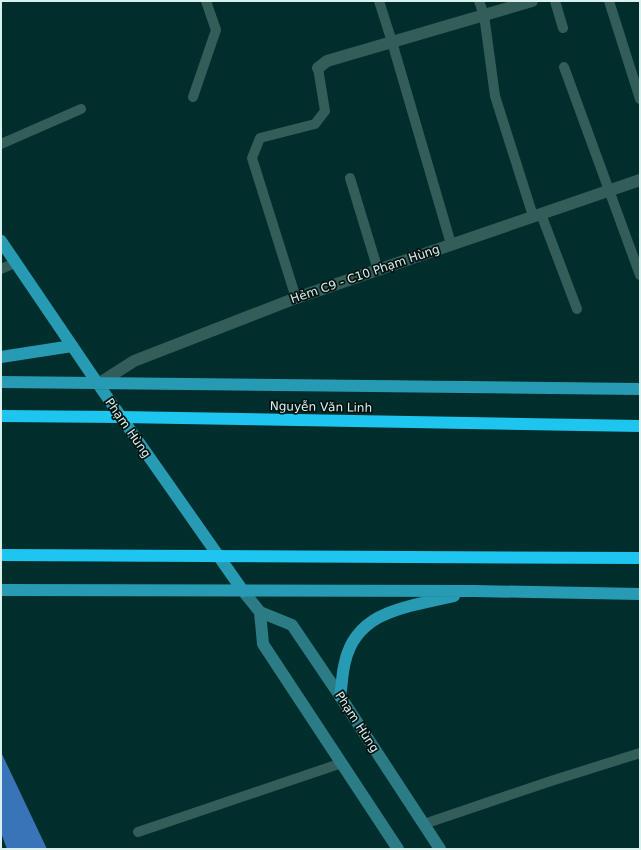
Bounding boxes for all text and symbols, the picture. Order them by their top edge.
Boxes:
street label: Hẻm C9 - C10 Phạm Hùng [289,242,441,306]
street label: Phạm Hùng [102,395,154,461]
street label: Nguyễn Văn Linh [270,399,372,415]
street label: Phạm Hùng [332,689,382,755]

